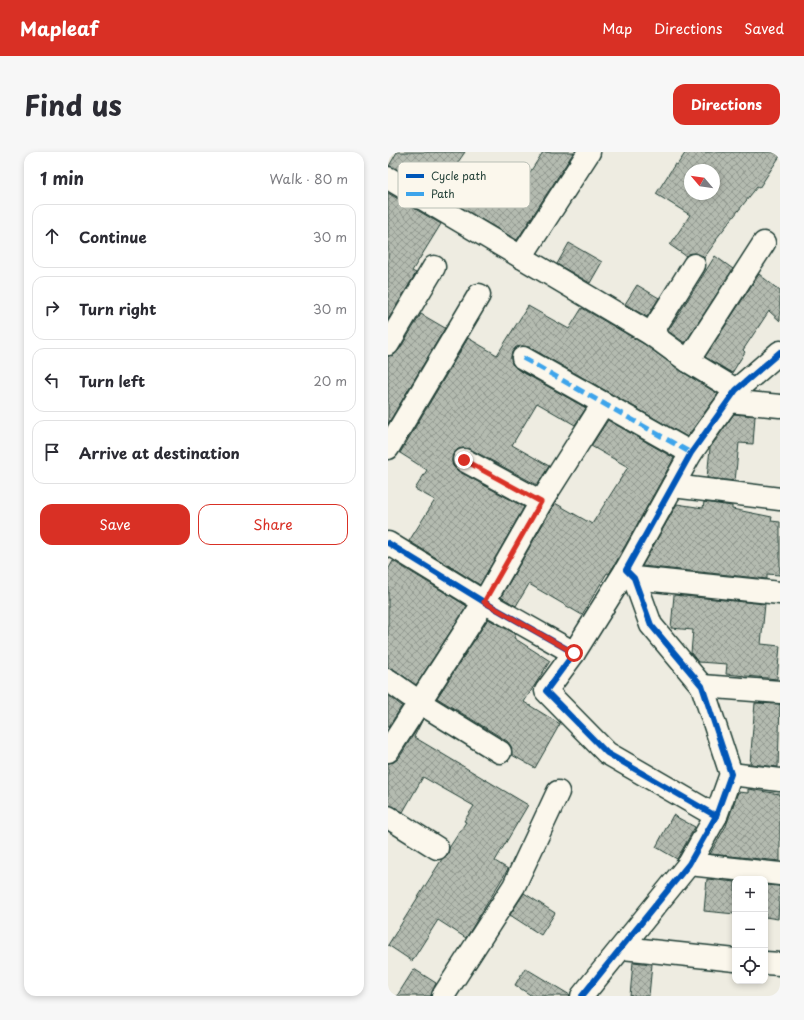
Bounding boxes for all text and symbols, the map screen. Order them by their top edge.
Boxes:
text: Mapleaf [20,14,98,42]
text: Map [602,18,632,39]
text: Directions [654,18,722,39]
text: Saved [744,18,784,39]
text: Find us [24,83,122,126]
button: Directions [673,84,780,125]
legend [398,162,530,208]
north arrow [684,164,720,200]
text: 1 min [40,165,84,191]
text: Cycle path [431,167,486,184]
text: Walk · 80 m [270,169,348,188]
text: Path [431,185,455,202]
icon: ahead [41,225,63,247]
text: Continue [79,225,147,248]
text: 30 m [313,227,347,246]
icon: right [41,297,63,319]
text: Turn right [79,297,156,320]
text: 30 m [313,299,347,318]
icon: left [41,369,63,391]
text: Turn left [79,369,145,392]
text: 20 m [313,371,347,390]
icon: arrive [41,441,63,463]
text: Arrive at destination [79,441,240,464]
route end [455,451,473,469]
button: Save [40,504,190,545]
button: Share [198,504,348,545]
route start [565,644,583,662]
map controls [732,876,768,984]
button: + [732,876,768,912]
button: − [732,912,768,948]
button: locate [732,948,768,984]

